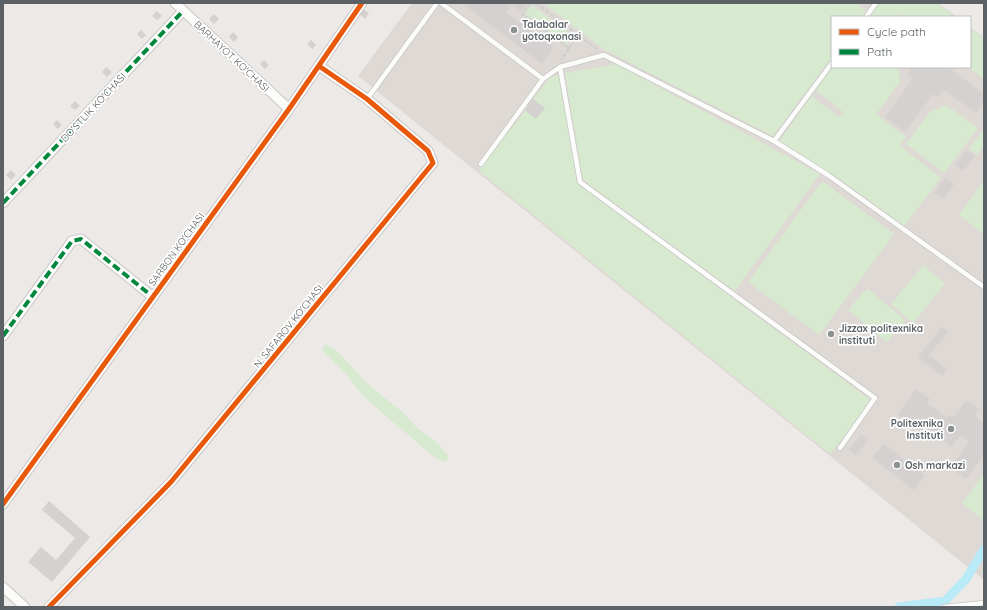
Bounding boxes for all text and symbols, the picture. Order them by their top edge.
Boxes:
legend [831,16,971,68]
street label: BARHAYOT KO'CHASI [191,18,272,95]
place label: Talabalar yotoqxonasi [522,18,581,43]
text: Cycle path [867,24,926,39]
marker: Talabalar yotoqxonasi [509,25,519,35]
text: Path [867,44,892,59]
street label: DO'STLIK KO'CHASI [58,70,129,145]
street label: SARBON KO'CHASI [145,210,207,288]
street label: N. SAFAROV KO'CHASI [251,282,326,371]
place label: Jizzax politexnika instituti [839,322,923,347]
marker: Jizzax politexnika instituti [826,329,836,339]
place label: Politexnika Instituti [891,417,943,442]
marker: Politexnika Instituti [946,424,956,434]
place label: Osh markazi [905,459,965,472]
marker: Osh markazi [892,460,902,470]

